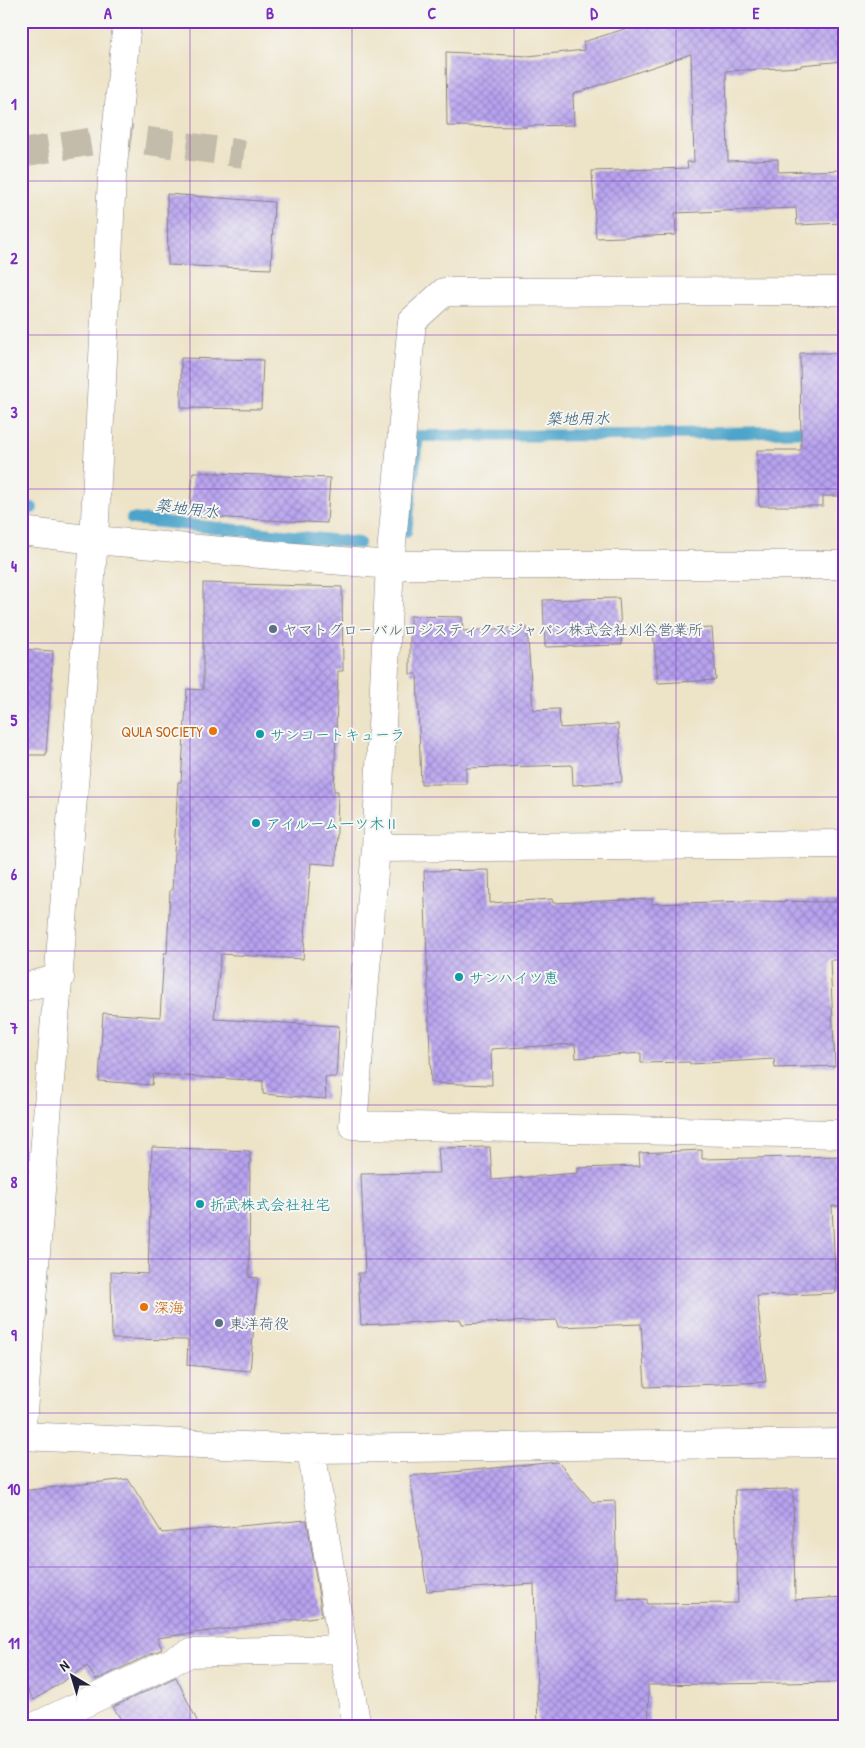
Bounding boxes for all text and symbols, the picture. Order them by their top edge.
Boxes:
text: A [104,2,112,24]
text: B [266,2,274,24]
text: C [428,2,437,24]
text: D [590,2,598,24]
text: E [752,2,760,24]
text: 1 [11,93,17,115]
text: 2 [10,247,18,269]
text: 3 [10,401,18,423]
water label: 築地用水 [546,406,610,430]
water label: 築地用水 [154,494,220,522]
text: 4 [11,555,17,577]
place label: ヤマトグローバルロジスティクスジャパン株式会社刈谷営業所 [283,619,703,640]
marker: ヤマトグローバルロジスティクスジャパン株式会社刈谷営業所 [267,623,279,635]
text: 5 [11,709,18,731]
place label: QULA SOCIETY [121,721,203,742]
place label: サンコートキューラ [270,724,405,745]
marker: QULA SOCIETY [207,725,219,737]
marker: サンコートキューラ [254,728,266,740]
place label: アイルーム一ツ木Ⅱ [266,813,399,834]
marker: アイルーム一ツ木Ⅱ [250,817,262,829]
text: 6 [11,863,18,885]
place label: サンハイツ恵 [469,967,558,988]
marker: サンハイツ恵 [453,971,465,983]
text: 7 [9,1017,18,1039]
text: 8 [11,1171,18,1193]
place label: 折武株式会社社宅 [210,1194,330,1215]
marker: 折武株式会社社宅 [194,1198,206,1210]
place label: 深海 [154,1297,184,1318]
marker: 深海 [138,1301,150,1313]
place label: 東洋荷役 [229,1313,289,1334]
marker: 東洋荷役 [213,1317,225,1329]
text: 9 [11,1324,17,1346]
text: 10 [8,1478,20,1500]
text: 11 [8,1632,20,1654]
north arrow [48,1650,98,1700]
text: N [55,1655,73,1675]

